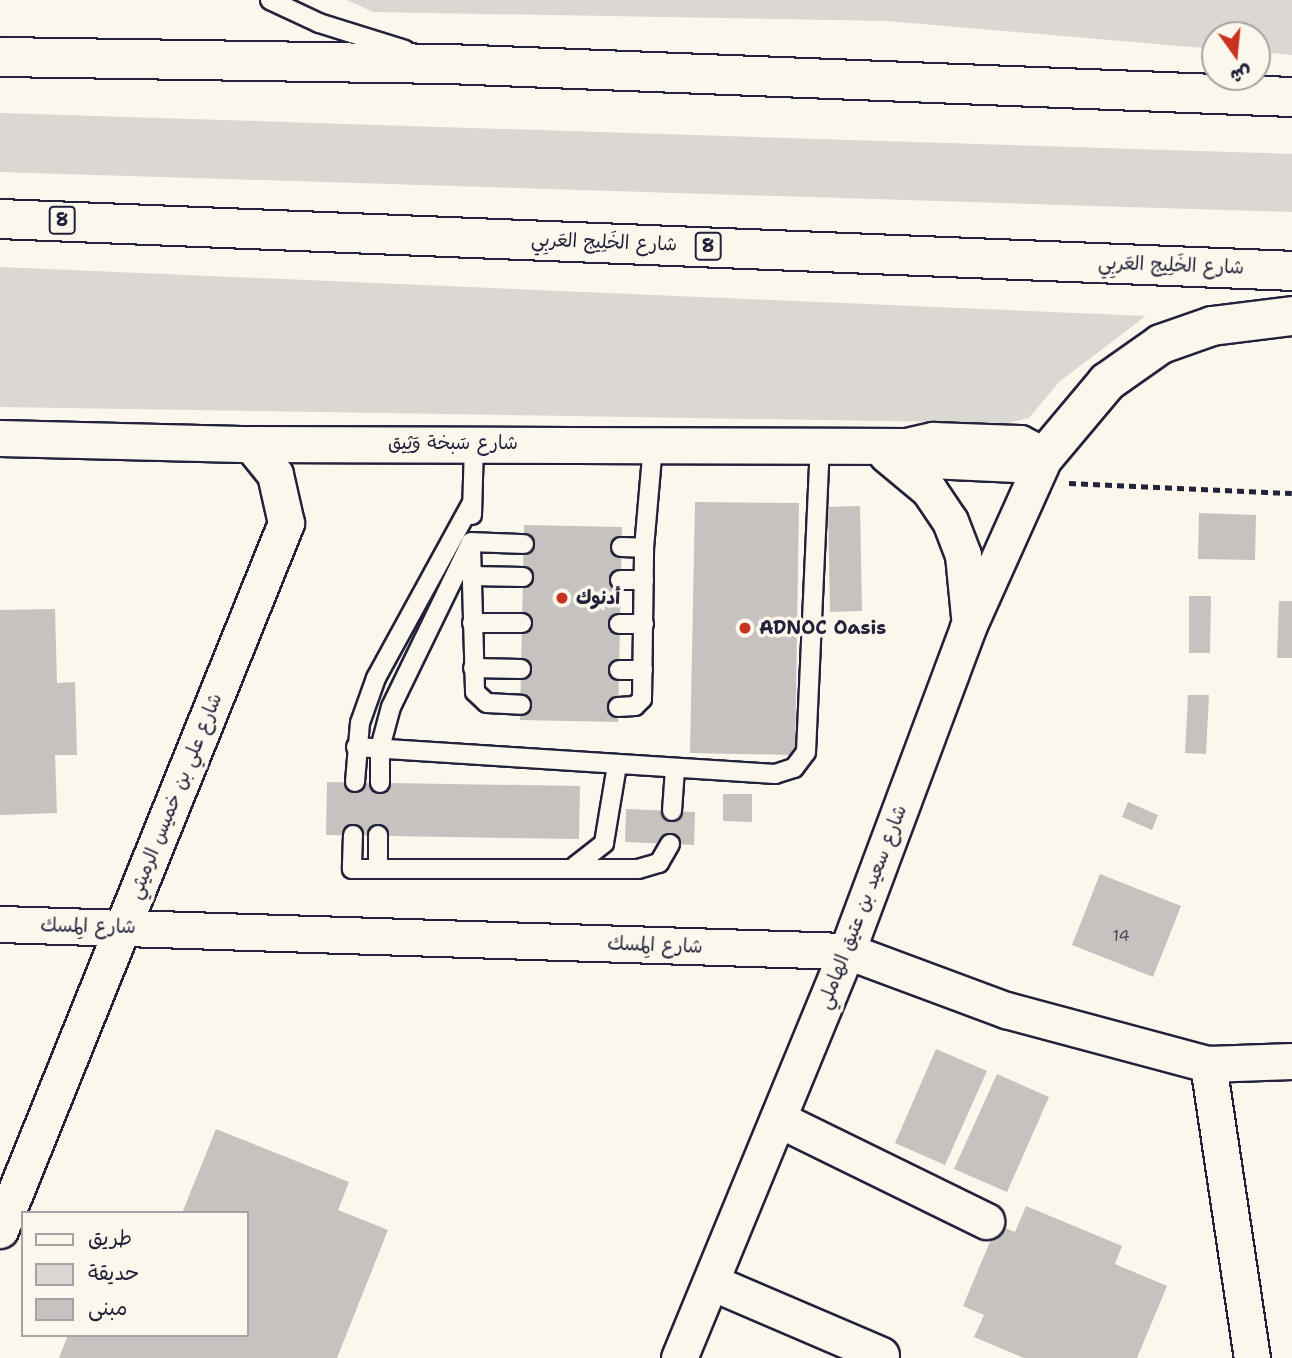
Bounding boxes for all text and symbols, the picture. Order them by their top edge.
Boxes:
north arrow [1201,21,1271,91]
text: ش [1228,60,1254,90]
road number: 8 [48,205,76,234]
street label: شارع الخَلِيج العَربِي [531,228,677,256]
road number: 8 [694,232,722,260]
street label: شارع الخَلِيج العَربِي [1098,251,1244,279]
street label: شارع سَبخة وَثِيق [388,432,518,454]
place label: أدنوك [576,587,620,609]
marker: أدنوك [554,590,570,606]
place label: ADNOC Oasis [759,617,886,639]
marker: ADNOC Oasis [737,620,753,636]
street label: شارع علي بن خميس الرميثي [123,690,227,902]
street label: شارع سعيد بن عتيق الهاملي [813,802,911,1012]
street label: شارع المِسك [40,914,136,938]
house number: 14 [1112,926,1130,946]
street label: شارع المِسك [607,932,703,958]
legend [21,1211,248,1337]
text: طريق [88,1224,132,1252]
text: حديقة [88,1259,139,1287]
text: مبنى [88,1294,127,1322]

